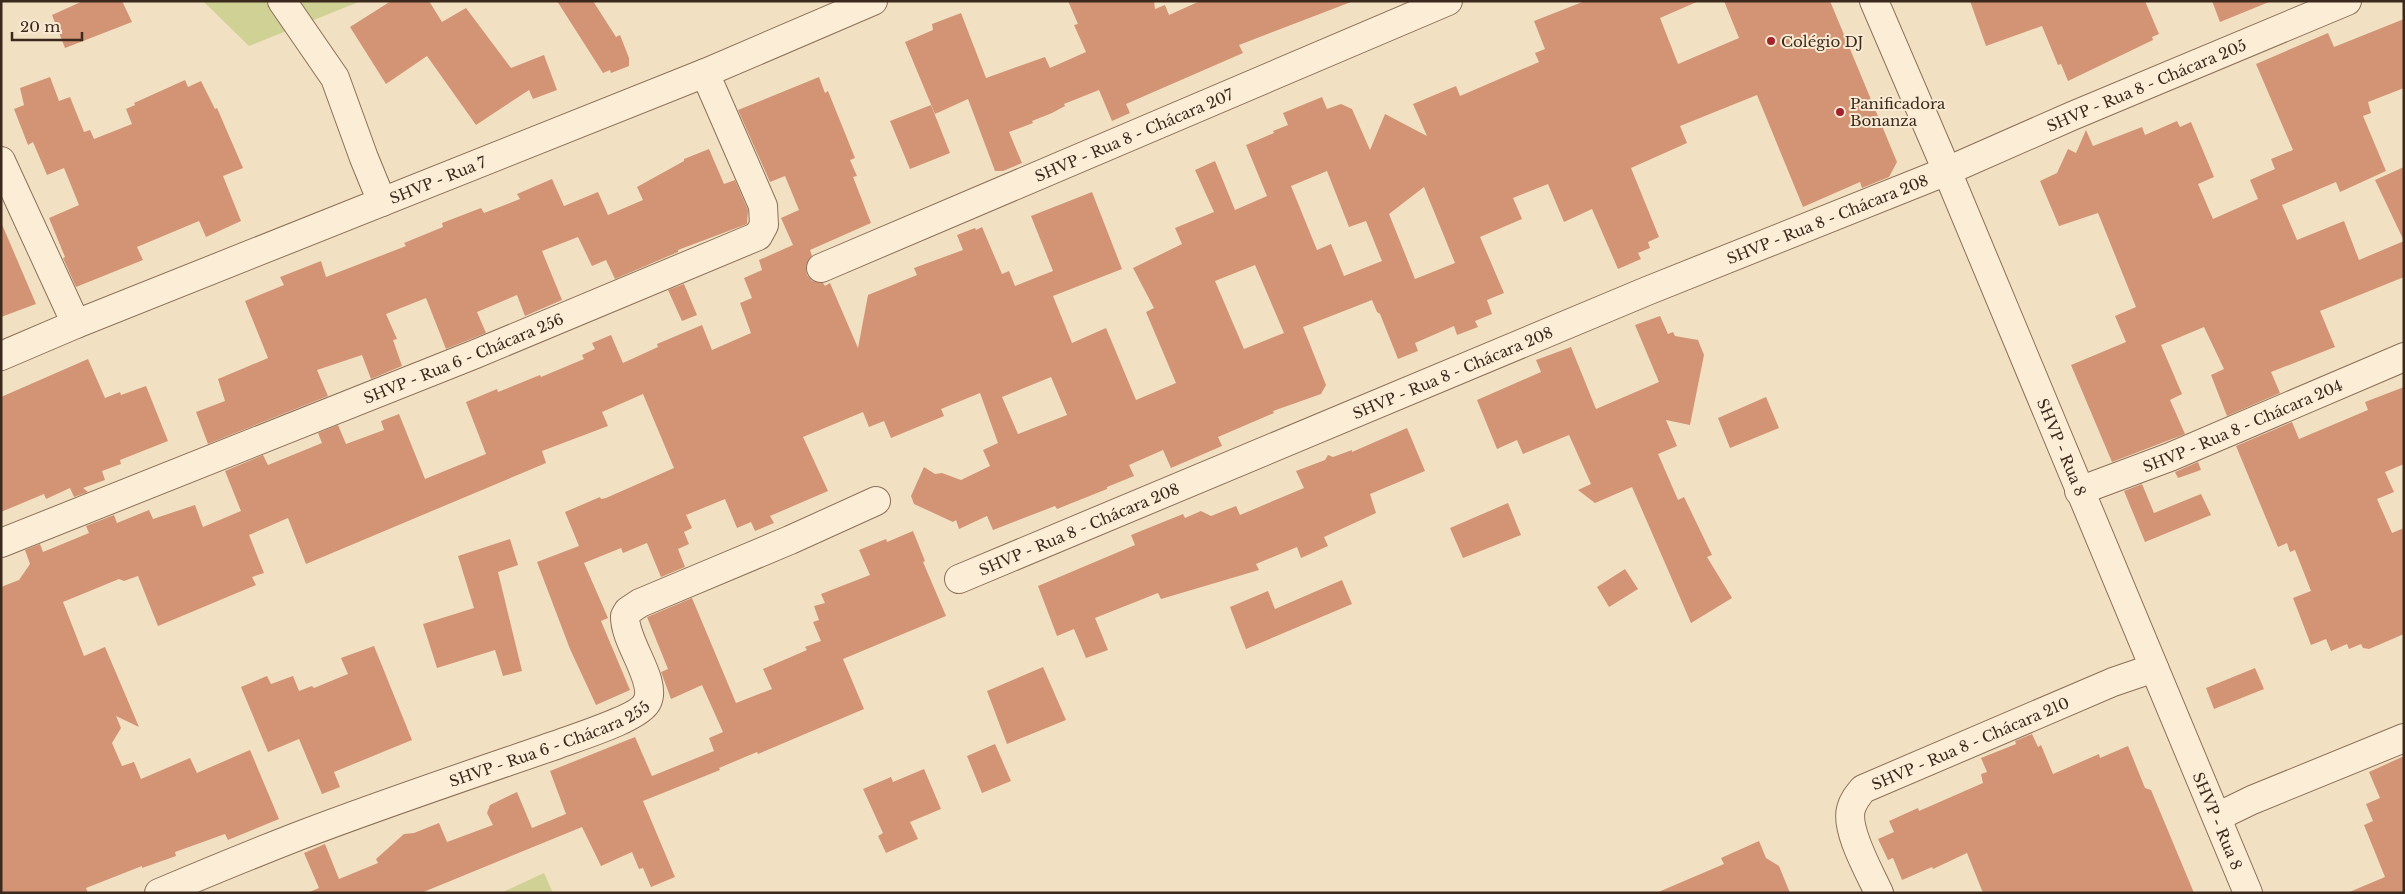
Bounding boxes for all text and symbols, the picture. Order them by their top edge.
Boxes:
scale bar [12,10,82,42]
text: 20 m [20,17,60,36]
place label: Colégio DJ [1781,32,1864,51]
marker: Colégio DJ [1765,35,1777,47]
street label: SHVP - Rua 8 - Chácara 205 [2043,35,2249,136]
street label: SHVP - Rua 8 - Chácara 207 [1032,84,1236,185]
place label: Panificadora Bonanza [1850,94,1946,130]
marker: Panificadora Bonanza [1834,106,1846,118]
street label: SHVP - Rua 7 [387,152,489,208]
street label: SHVP - Rua 8 - Chácara 208 [1724,170,1931,268]
street label: SHVP - Rua 6 - Chácara 256 [361,309,566,407]
street label: SHVP - Rua 8 - Chácara 208 [1349,322,1556,423]
street label: SHVP - Rua 8 - Chácara 204 [2140,375,2345,476]
street label: SHVP - Rua 8 [2033,395,2091,499]
street label: SHVP - Rua 8 - Chácara 208 [976,478,1182,579]
street label: SHVP - Rua 8 - Chácara 210 [1869,692,2072,794]
street label: SHVP - Rua 6 - Chácara 255 [446,696,654,791]
street label: SHVP - Rua 8 [2189,769,2247,873]

